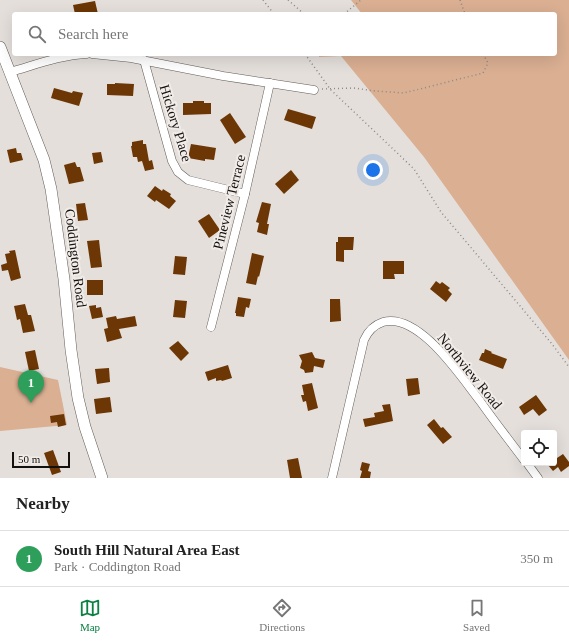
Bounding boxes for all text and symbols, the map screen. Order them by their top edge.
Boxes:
search box [12,12,557,56]
icon: search [26,23,48,45]
text: Search here [58,26,128,42]
street label: Hickory Place [157,83,194,163]
street label: Pineview Terrace [210,153,249,251]
your location [363,160,383,180]
street label: Coddington Road [62,208,89,308]
street label: Northview Road [435,330,505,412]
pin: 1 [18,370,44,403]
map controls [521,430,557,466]
button: locate [521,430,557,466]
scale bar [12,450,70,469]
text: 50 m [18,453,40,465]
text: Nearby [16,494,70,513]
text: South Hill Natural Area East [54,542,240,558]
text: 1 [26,551,32,566]
text: 350 m [520,551,553,566]
text: Park · Coddington Road [54,559,181,574]
tab: Map [79,597,101,633]
tab: Directions [259,597,305,633]
tab: Saved [463,597,490,633]

